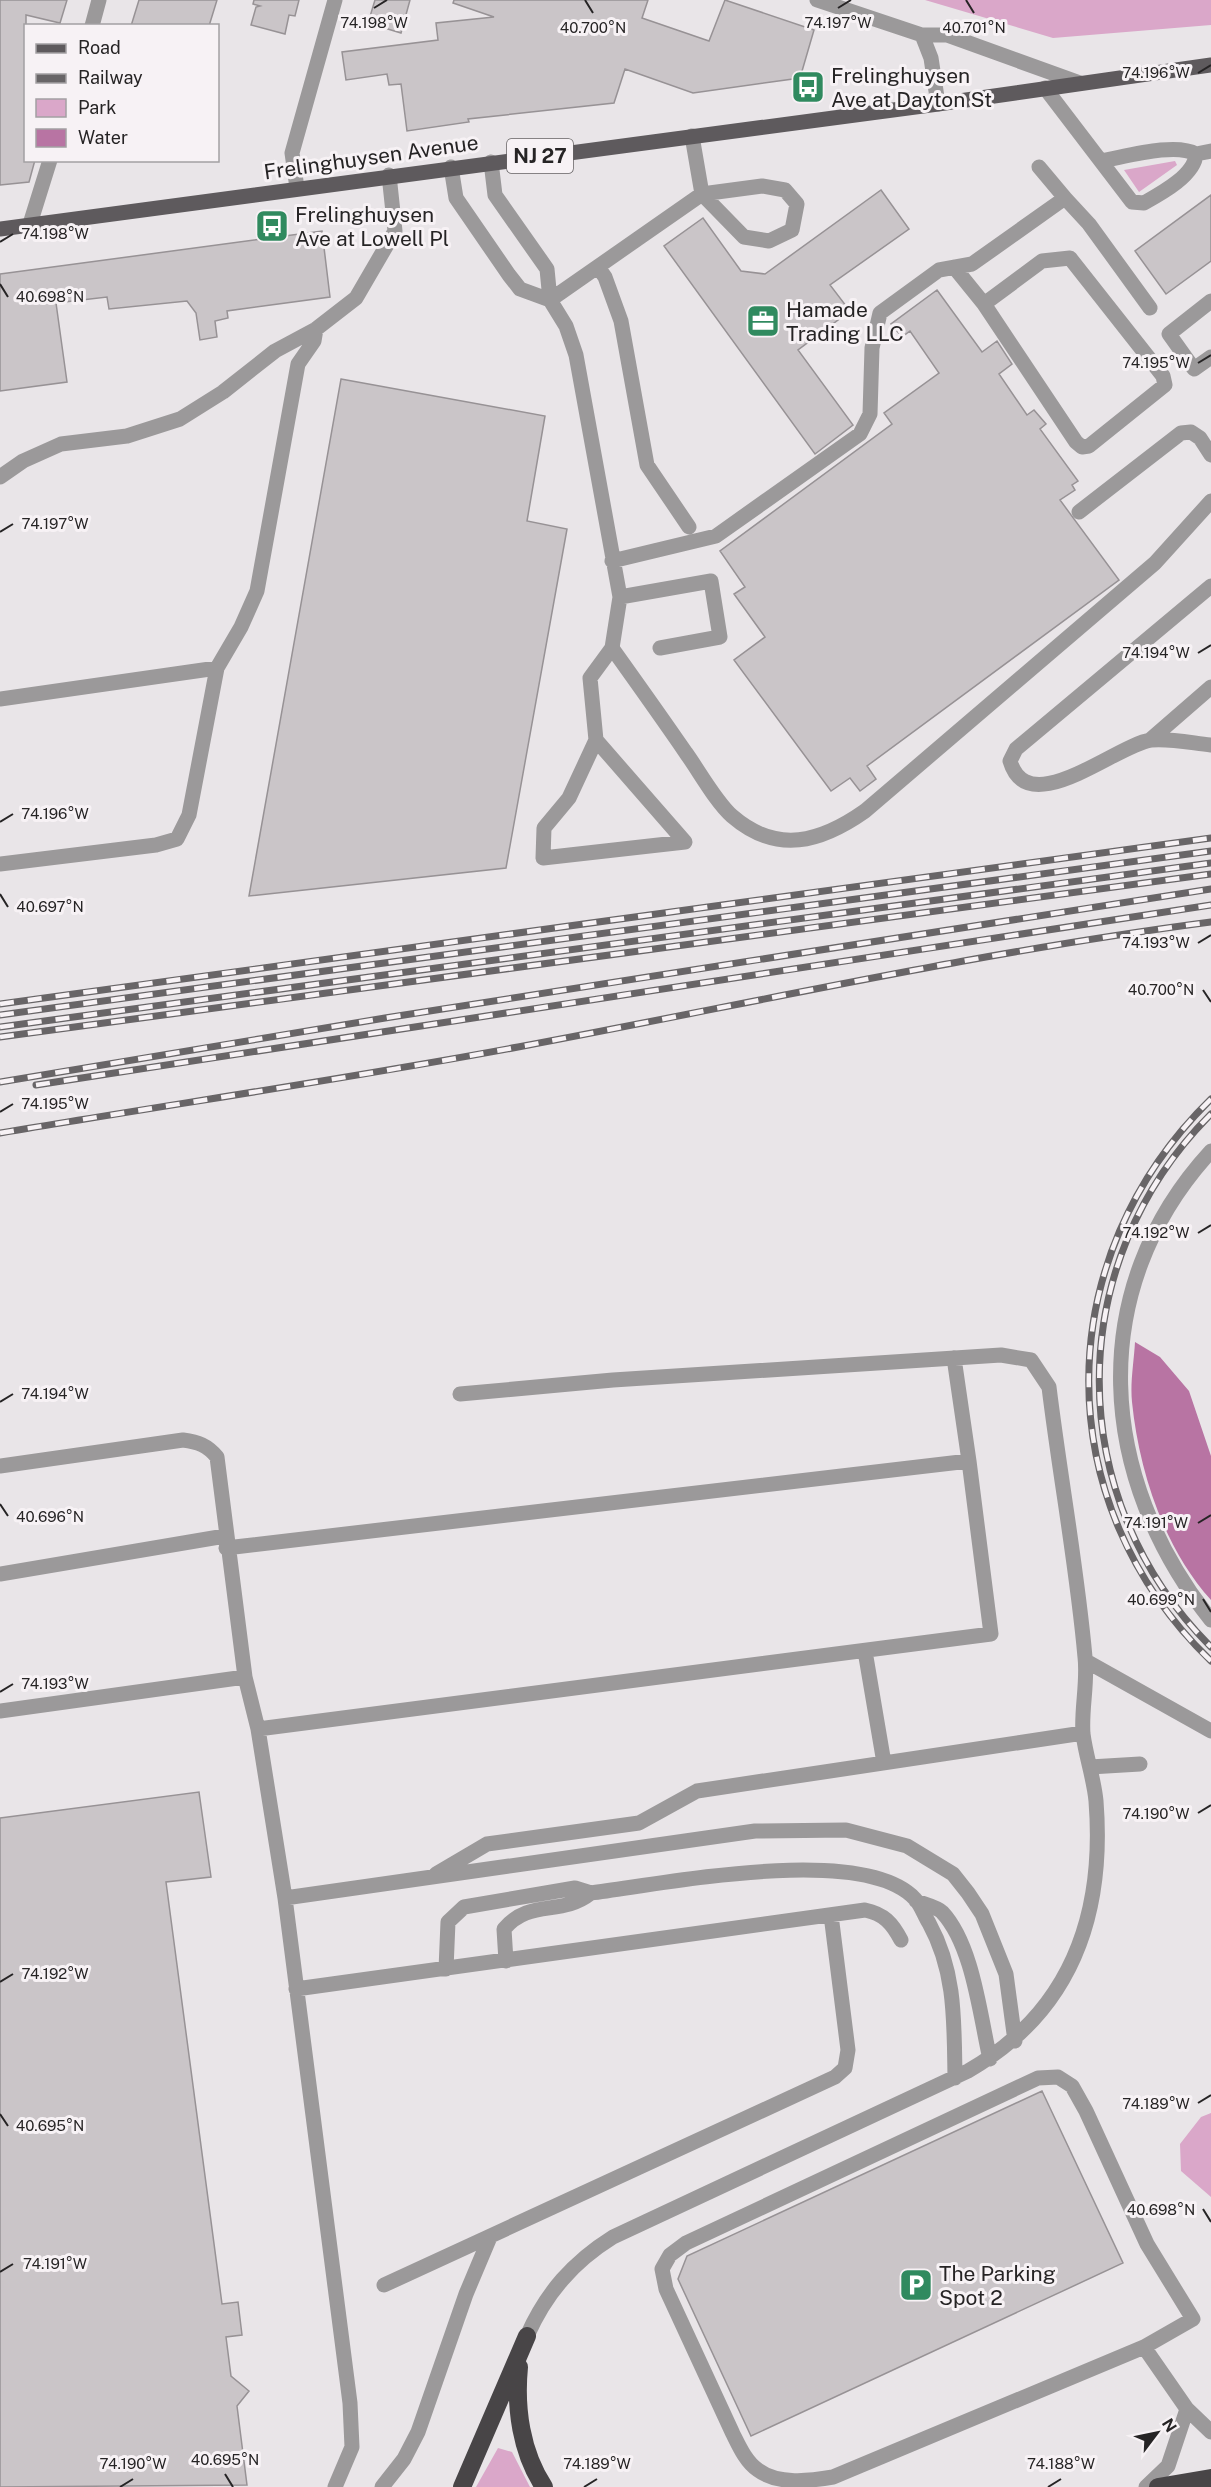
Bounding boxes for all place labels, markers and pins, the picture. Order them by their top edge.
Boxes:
place label: Frelinghuysen Ave at Dayton St [831,63,992,112]
bus stop icon: Frelinghuysen Ave at Dayton St [790,69,826,105]
place label: Frelinghuysen Ave at Lowell Pl [295,202,449,251]
bus stop icon: Frelinghuysen Ave at Lowell Pl [254,208,290,244]
place label: Hamade Trading LLC [786,297,904,346]
office icon: Hamade Trading LLC [745,303,781,339]
place label: The Parking Spot 2 [939,2261,1056,2310]
parking icon: The Parking Spot 2 [898,2267,934,2303]

